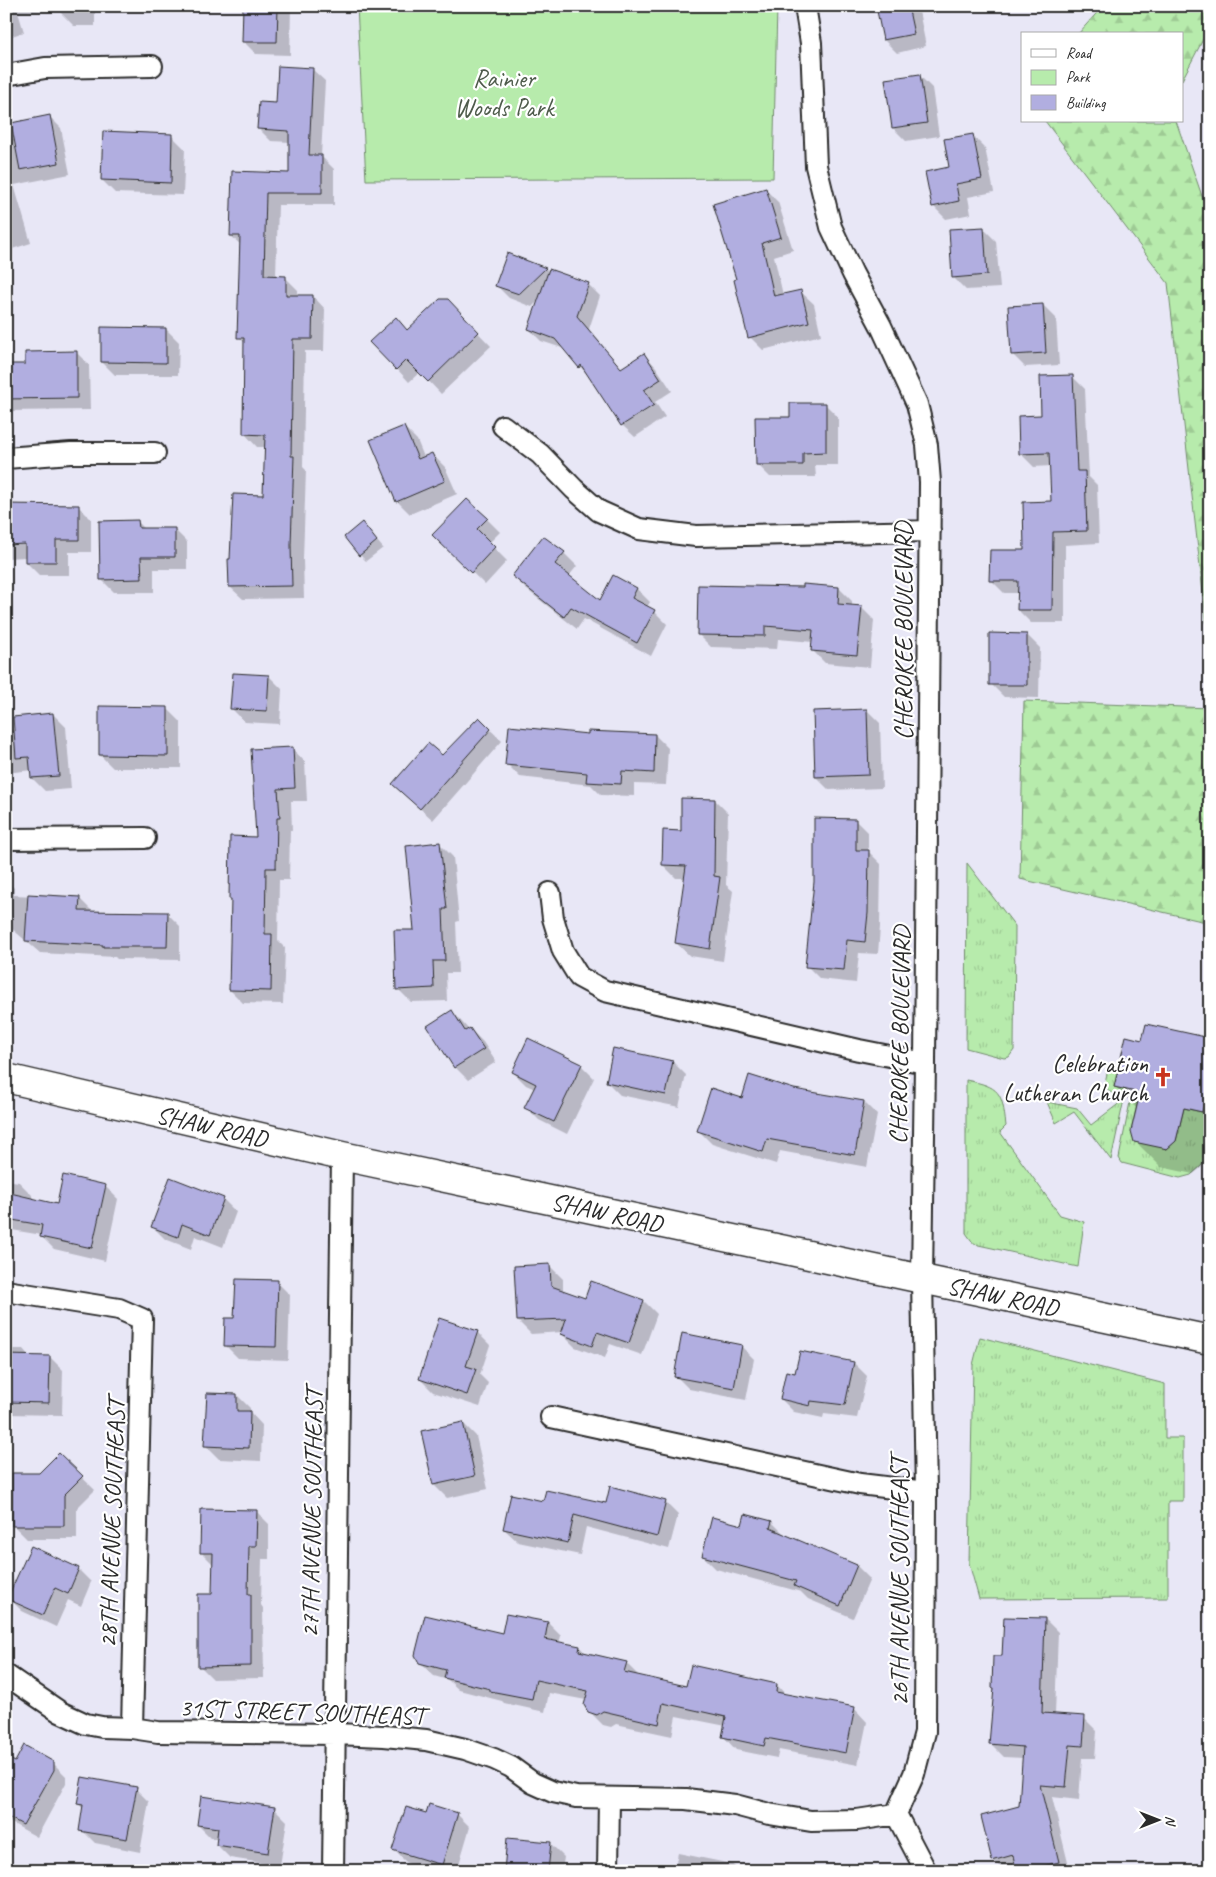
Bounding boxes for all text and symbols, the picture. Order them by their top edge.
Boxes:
legend [1021,32,1184,122]
text: Road [1066,44,1093,63]
park label: Rainier Woods Park [455,63,555,124]
text: Park [1066,68,1091,87]
text: Building [1066,94,1106,113]
street label: CHEROKEE BOULEVARD [888,519,920,740]
street label: CHEROKEE BOULEVARD [882,923,918,1144]
place label: Celebration Lutheran Church [1003,1048,1150,1109]
church icon: Celebration Lutheran Church [1152,1066,1174,1088]
street label: SHAW ROAD [153,1099,272,1156]
street label: SHAW ROAD [548,1186,667,1241]
street label: SHAW ROAD [944,1270,1063,1325]
street label: 27TH AVENUE SOUTHEAST [294,1382,330,1638]
street label: 28TH AVENUE SOUTHEAST [92,1391,133,1648]
street label: 26TH AVENUE SOUTHEAST [884,1450,916,1706]
street label: 31ST STREET SOUTHEAST [179,1692,432,1732]
north arrow [1134,1794,1184,1844]
text: N [1162,1816,1179,1827]

